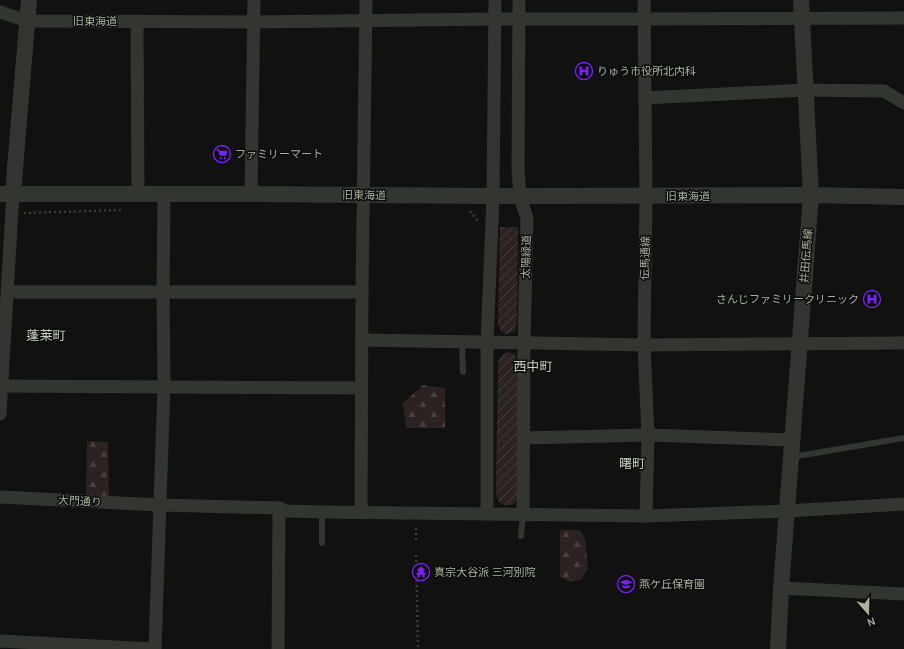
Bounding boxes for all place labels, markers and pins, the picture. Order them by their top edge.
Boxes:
hospital icon: りゅう市役所北内科 [574,61,594,81]
place label: りゅう市役所北内科 [597,65,696,78]
supermarket icon: ファミリーマート [212,144,232,164]
place label: ファミリーマート [235,148,323,161]
hospital icon: さんじファミリークリニック [862,289,882,309]
place label: さんじファミリークリニック [716,293,859,306]
temple icon: 真宗大谷派 三河別院 [411,562,431,582]
place label: 真宗大谷派 三河別院 [434,566,536,579]
school or university icon: 燕ケ丘保育園 [616,574,636,594]
place label: 燕ケ丘保育園 [639,578,705,591]

